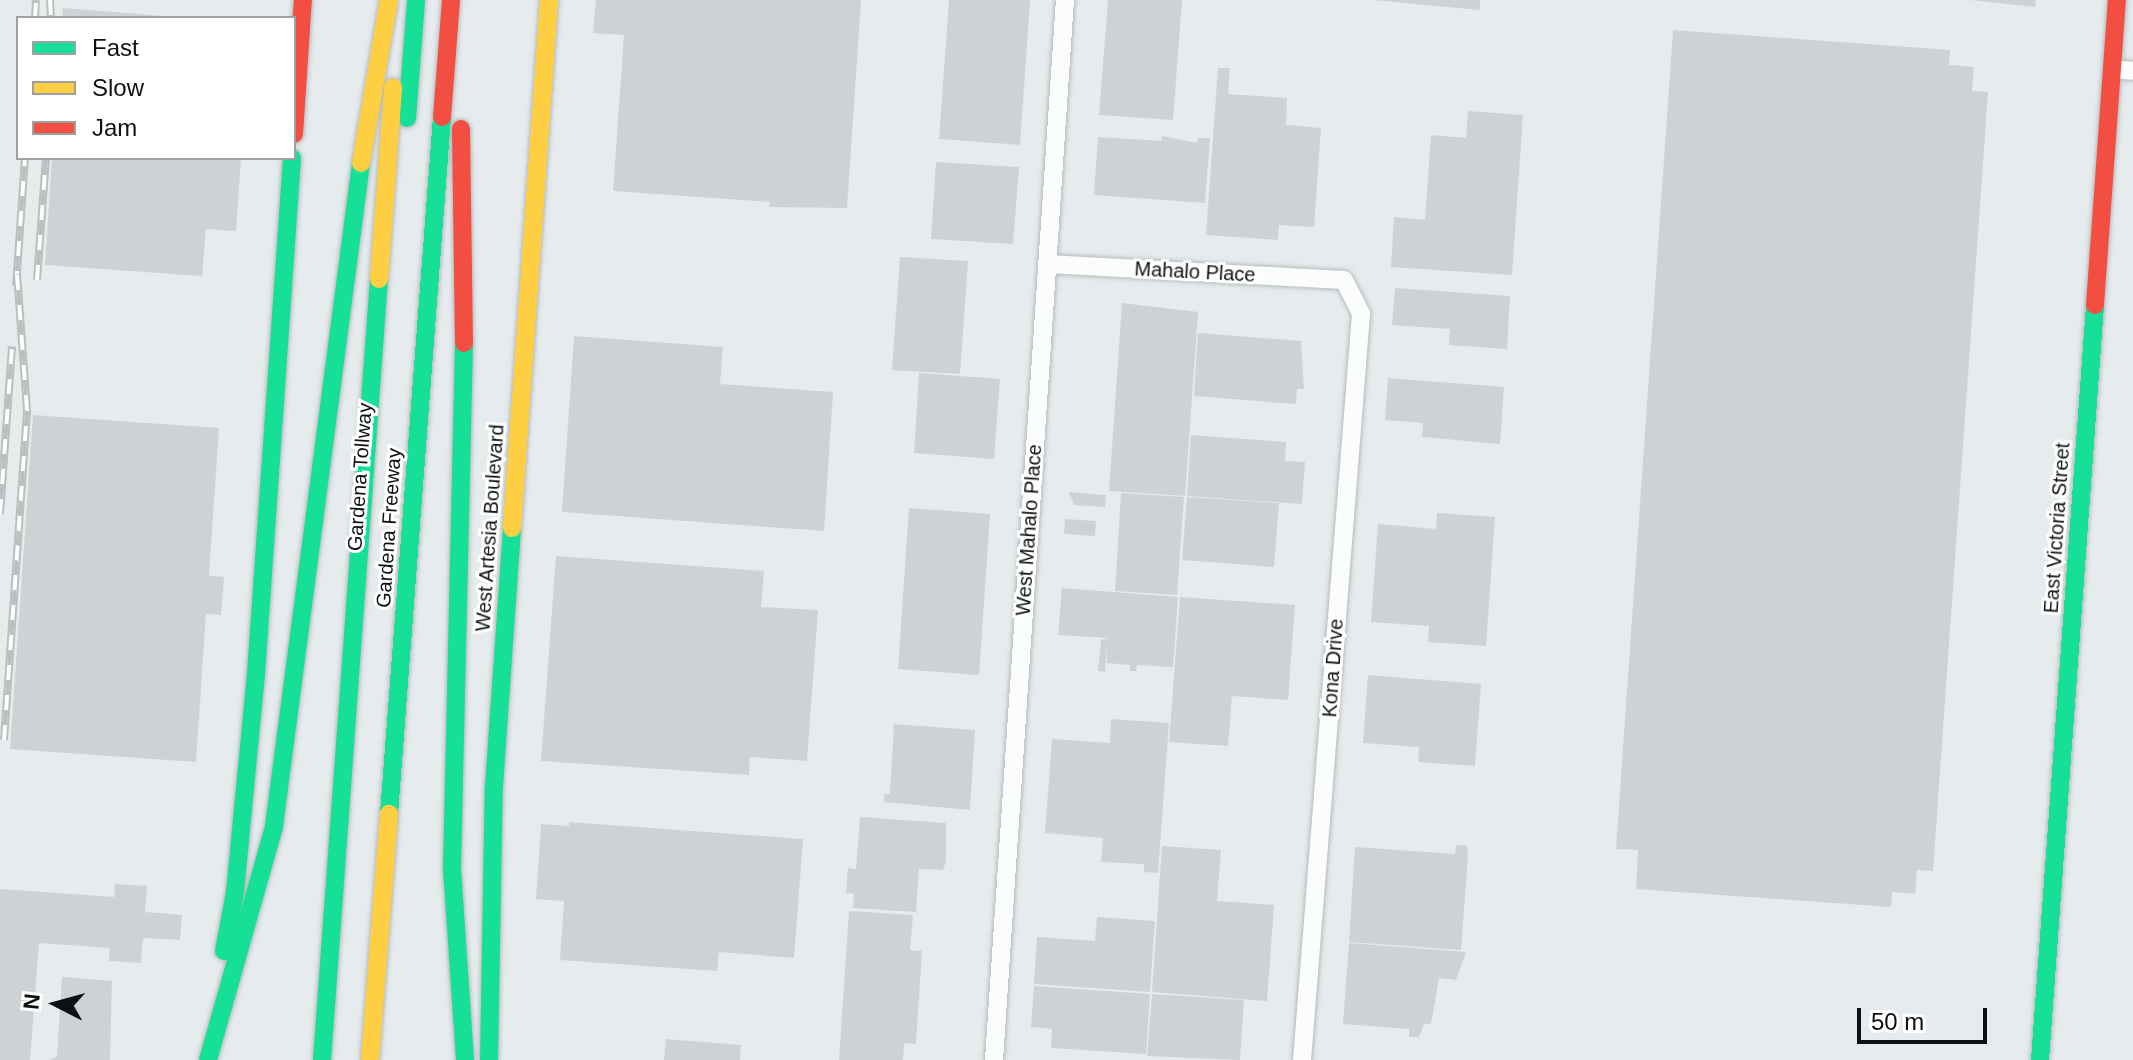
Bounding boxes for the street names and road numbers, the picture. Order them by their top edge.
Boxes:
street label: Mahalo Place [1134,257,1256,287]
street label: Gardena Tollway [343,402,377,552]
street label: West Artesia Boulevard [471,423,509,633]
street label: East Victoria Street [2039,442,2075,614]
street label: West Mahalo Place [1011,443,1047,617]
street label: Gardena Freeway [371,447,407,609]
street label: Kona Drive [1318,618,1348,718]

